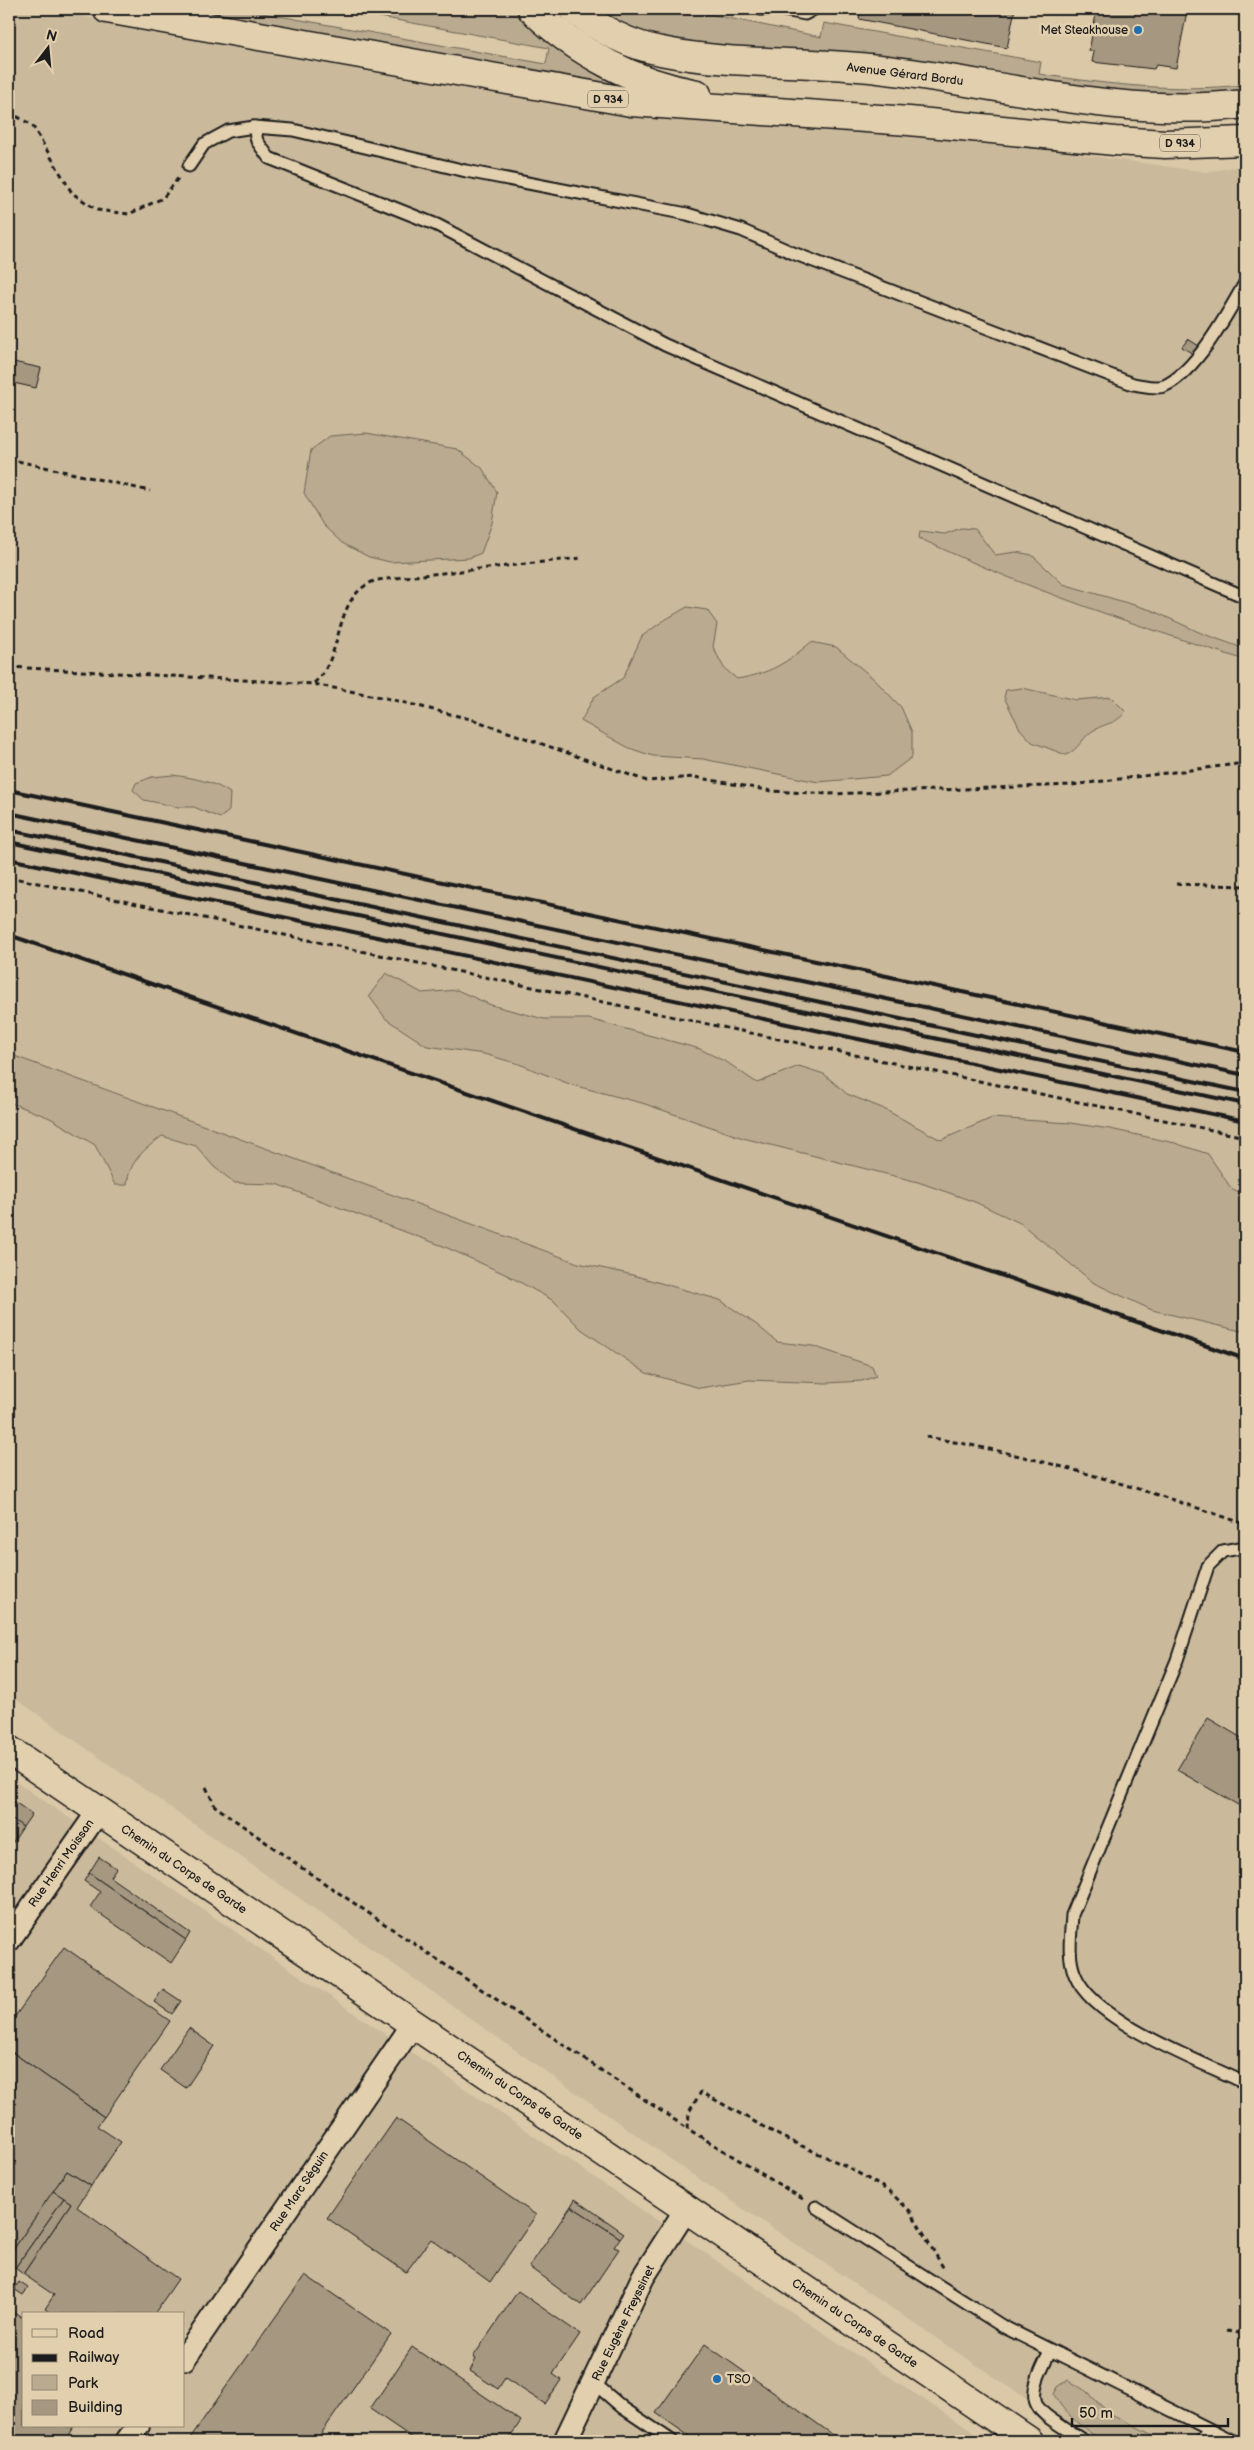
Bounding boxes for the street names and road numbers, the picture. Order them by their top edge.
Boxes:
street label: Avenue Gérard Bordu [846,60,964,89]
road number: D 934 [588,90,628,108]
road number: D 934 [1160,134,1200,152]
street label: Rue Henri Moissan [25,1816,98,1910]
street label: Chemin du Corps de Garde [118,1822,250,1917]
street label: Chemin du Corps de Garde [454,2048,586,2143]
street label: Rue Marc Séguin [267,2148,332,2234]
street label: Rue Eugène Freyssinet [589,2263,658,2384]
street label: Chemin du Corps de Garde [789,2276,921,2371]

